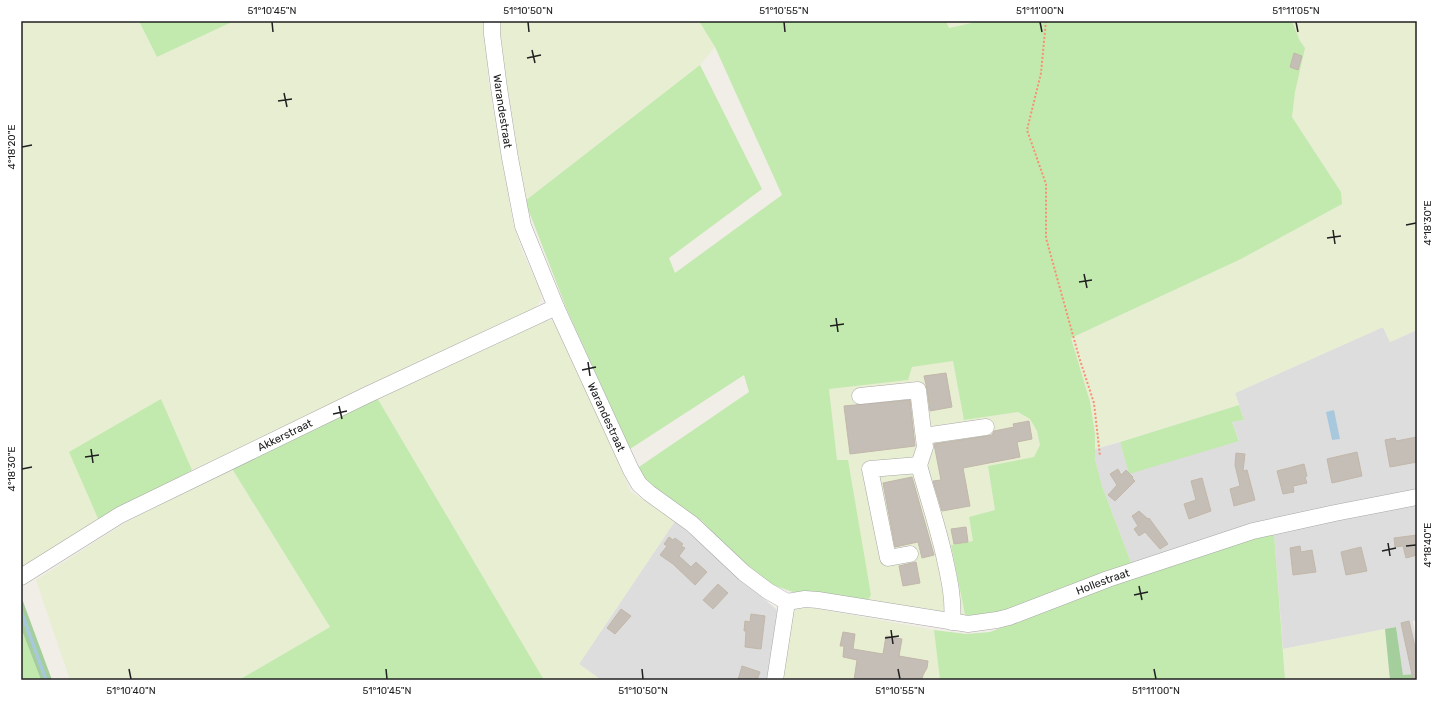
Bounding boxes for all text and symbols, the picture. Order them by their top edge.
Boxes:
text: 51°10'45"N [247,5,297,17]
text: 51°10'50"N [503,5,553,17]
text: 51°10'55"N [759,5,809,17]
text: 51°11'00"N [1016,5,1064,17]
text: 51°11'05"N [1272,5,1320,17]
street label: Warandestraat [491,73,515,150]
text: 4°18'20"E [6,125,18,169]
text: 4°18'30"E [1422,200,1434,246]
street label: Warandestraat [585,380,628,454]
street label: Akkerstraat [255,416,315,454]
text: 4°18'30"E [6,446,18,492]
text: 4°18'40"E [1422,523,1434,567]
street label: Hollestraat [1074,566,1132,597]
text: 51°10'40"N [106,685,156,697]
text: 51°10'45"N [362,685,412,697]
text: 51°10'50"N [618,685,668,697]
text: 51°10'55"N [875,685,925,697]
text: 51°11'00"N [1132,685,1180,697]

